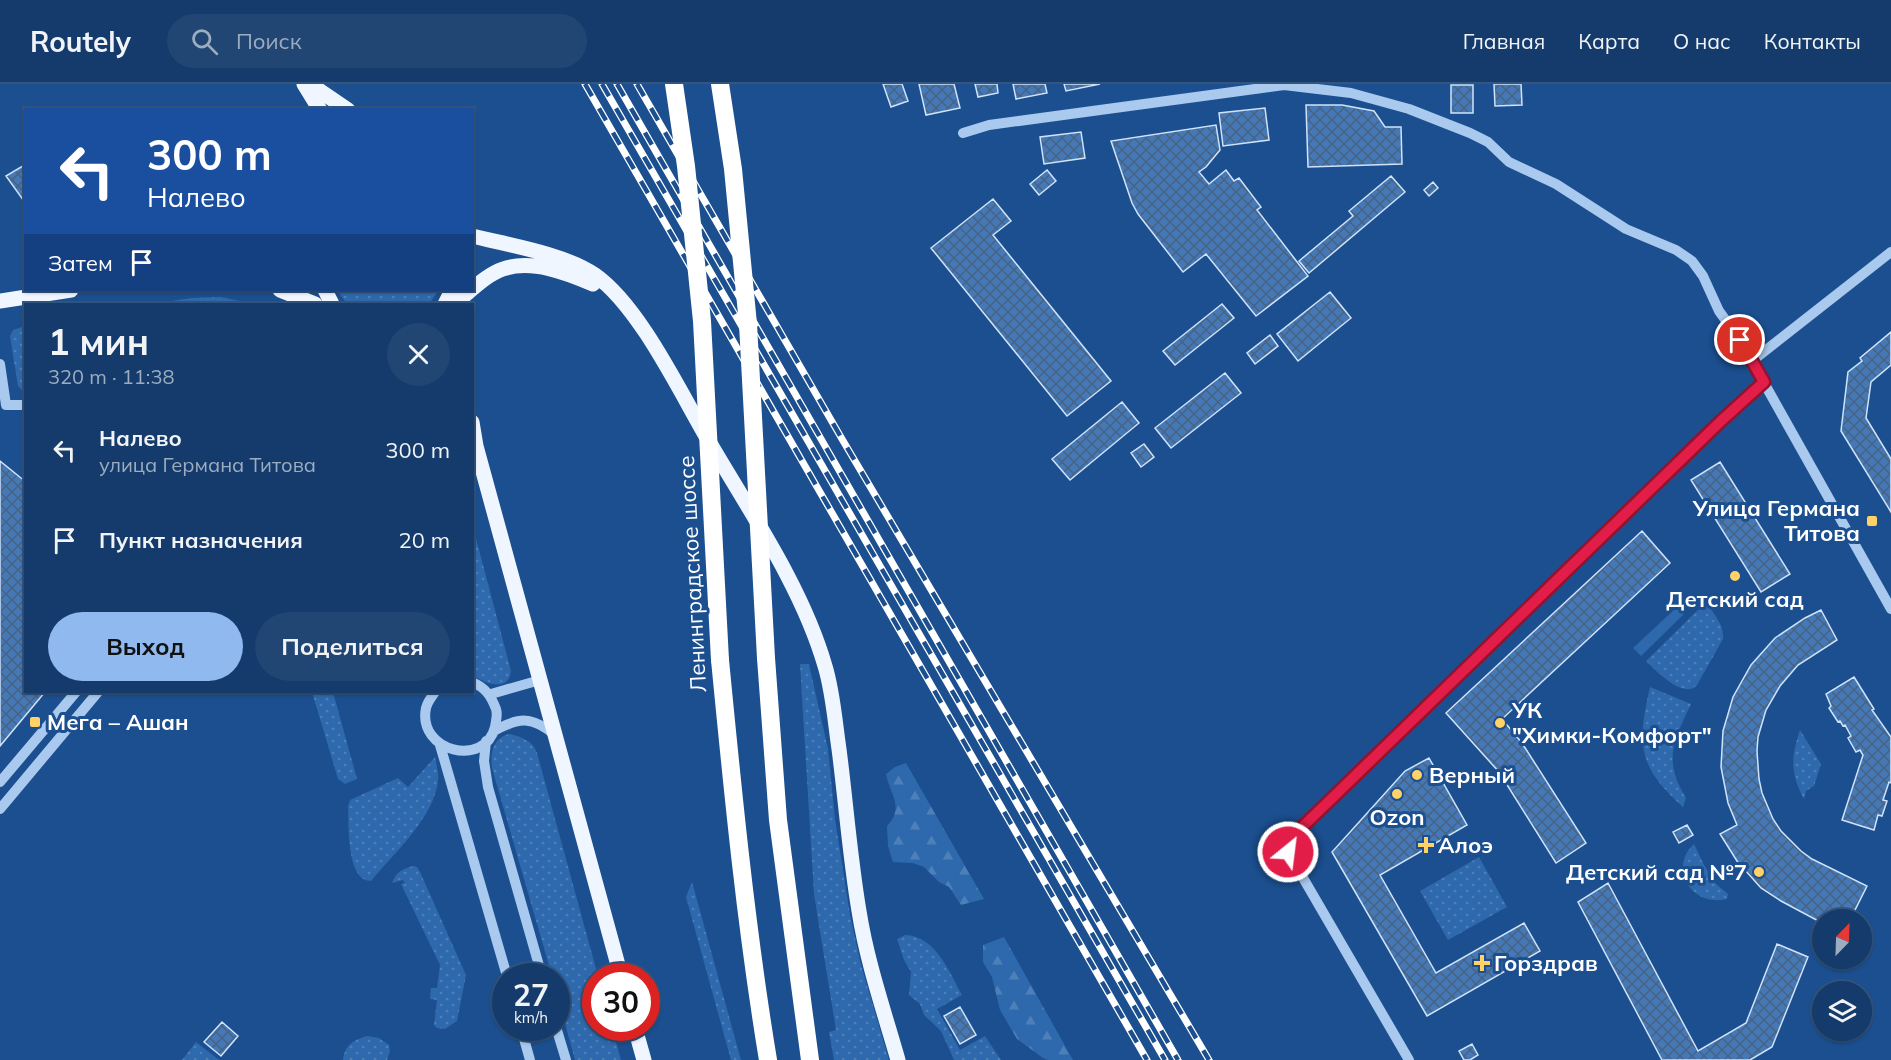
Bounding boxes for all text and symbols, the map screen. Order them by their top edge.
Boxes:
search box [167,14,587,68]
text: Routely [30,24,131,59]
icon: search [188,25,221,58]
text: Поиск [236,27,302,55]
text: Главная [1463,28,1545,54]
text: Карта [1578,28,1640,54]
text: О нас [1673,28,1731,54]
text: Контакты [1764,28,1861,54]
text: 300 m [147,128,272,181]
icon: left [48,132,126,210]
text: Налево [147,180,246,214]
icon: arrive [125,246,158,279]
text: Затем [48,249,113,277]
pin [1714,314,1765,365]
text: 1 мин [48,319,149,364]
button: close [387,323,450,386]
icon: arrive [1723,323,1756,356]
text: 320 m · 11:38 [48,364,174,389]
text: Налево [99,424,182,452]
icon: left [48,434,81,467]
text: 300 m [385,436,450,464]
text: улица Германа Титова [99,452,316,477]
street label: Ленинградское шоссе [672,455,712,693]
place label: Улица Германа Титова [1692,494,1860,547]
marker: Улица Германа Титова [1865,514,1879,528]
icon: arrive [48,524,81,557]
text: Пункт назначения [99,526,303,554]
text: 20 m [399,526,450,554]
marker: Детский сад [1728,569,1742,583]
place label: Детский сад [1666,585,1804,613]
button: Выход [48,612,243,681]
button: Поделиться [255,612,450,681]
place label: УК "Химки-Комфорт" [1511,696,1712,749]
place label: Мега – Ашан [47,708,189,736]
marker: Мега – Ашан [28,715,42,729]
marker: УК "Химки-Комфорт" [1493,716,1507,730]
place label: Верный [1429,761,1515,789]
marker: Верный [1410,768,1424,782]
marker: Ozon [1390,787,1404,801]
place label: Ozon [1370,803,1424,831]
position arrow [1256,820,1320,884]
place label: Алоэ [1438,831,1493,859]
marker: Алоэ [1419,838,1433,852]
place label: Детский сад №7 [1566,858,1747,886]
marker: Детский сад №7 [1752,865,1766,879]
north arrow [1812,909,1872,969]
map controls [1812,909,1872,1041]
place label: Горздрав [1494,949,1598,977]
marker: Горздрав [1475,956,1489,970]
speed limit sign: 30 [582,963,660,1041]
text: 27 [513,976,549,1014]
button: layers [1812,981,1872,1041]
text: km/h [514,1008,548,1027]

